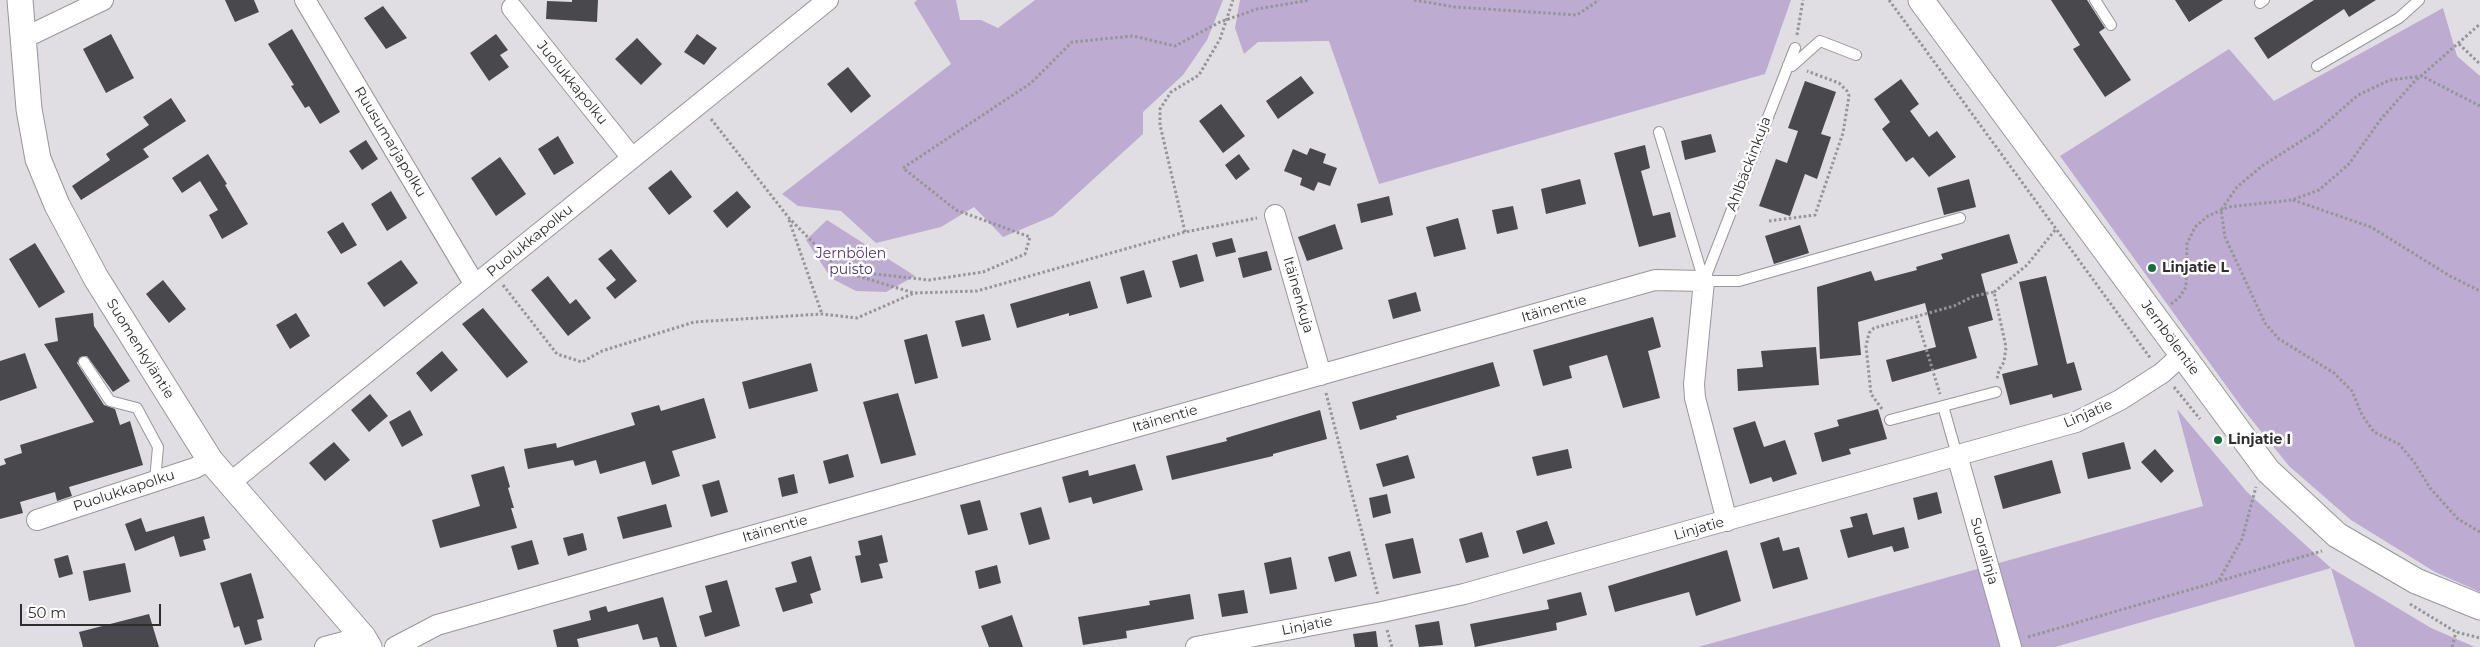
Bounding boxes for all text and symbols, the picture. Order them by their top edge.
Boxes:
street label: Juolukkapolku [533,38,611,128]
street label: Ruusumarjapolku [350,84,430,200]
street label: Ahlbäckinkuja [1723,114,1775,214]
street label: Puolukkapolku [484,201,576,281]
park label: Jernbölen puisto [816,246,886,278]
street label: Itäinenkuja [1279,255,1317,335]
place label: Linjatie L [2162,260,2229,276]
marker: Linjatie L [2146,262,2158,274]
street label: Itäinentie [1520,292,1588,326]
street label: Suomenkyläntie [103,296,177,402]
street label: Jernbölentie [2137,297,2203,379]
street label: Linjatie [2061,396,2115,432]
street label: Itäinentie [1131,402,1199,436]
place label: Linjatie I [2228,432,2291,448]
marker: Linjatie I [2212,434,2224,446]
street label: Puolukkapolku [71,467,177,515]
street label: Itäinentie [741,512,809,546]
street label: Linjatie [1672,514,1726,544]
street label: Suoralinja [1966,515,2002,587]
scale bar [22,594,164,626]
text: 50 m [28,603,66,622]
street label: Linjatie [1280,613,1334,639]

